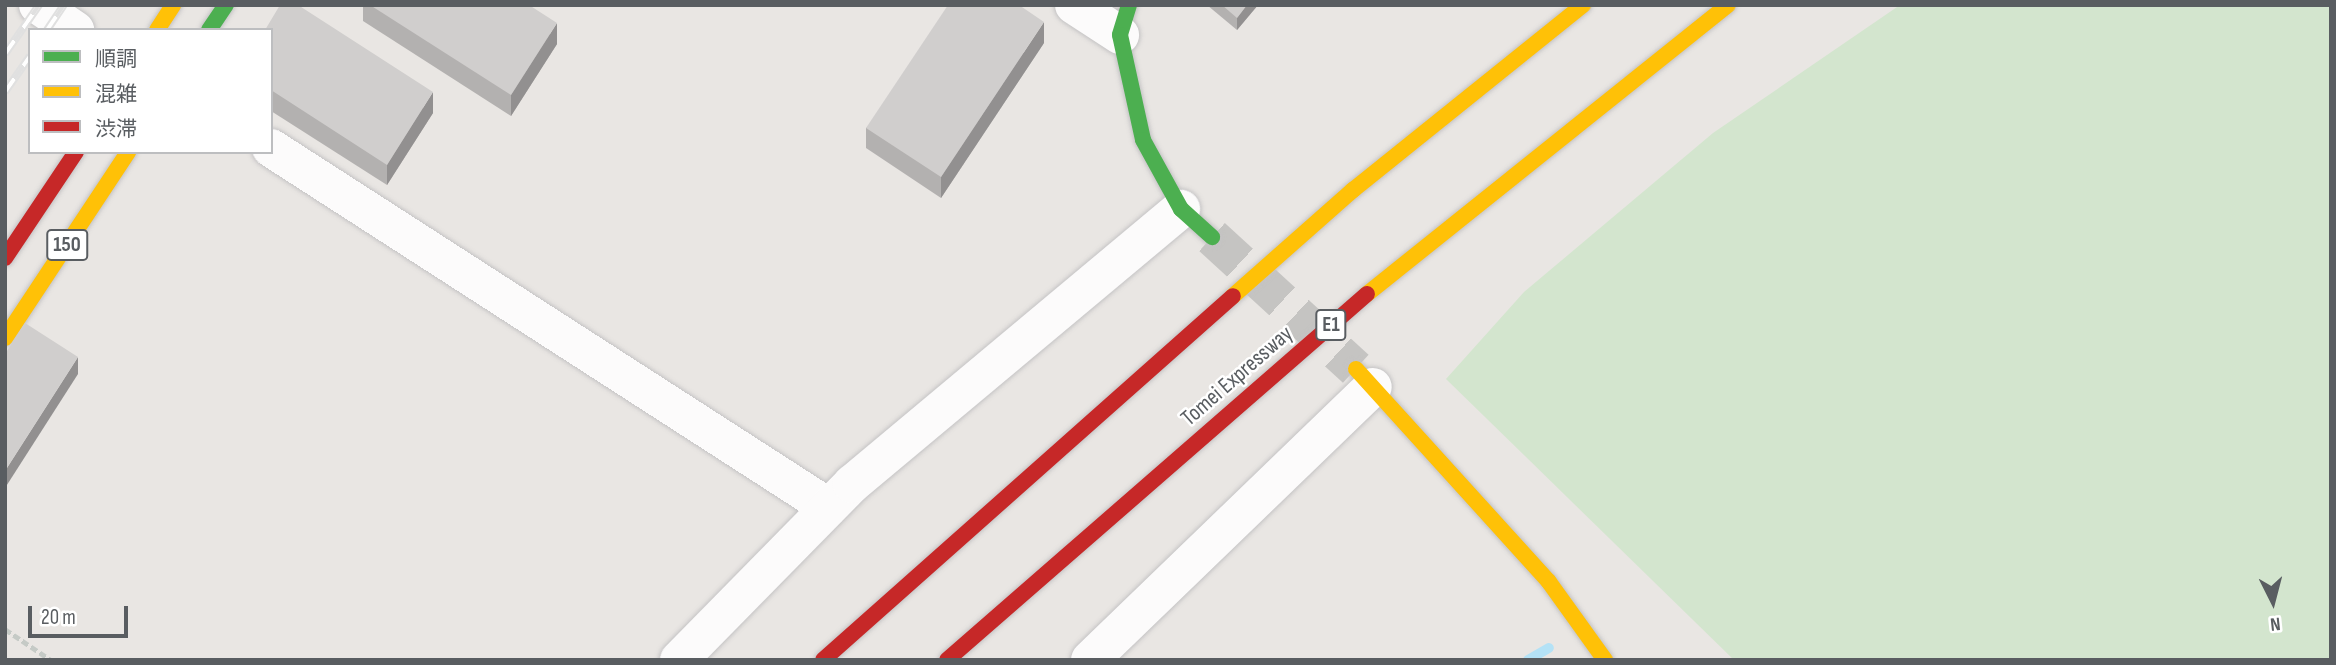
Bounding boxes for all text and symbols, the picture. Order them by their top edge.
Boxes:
legend [28,28,273,154]
text: 順調 [95,47,137,72]
text: 混雑 [95,82,137,107]
text: 渋滞 [95,117,137,142]
road number: 150 [46,228,88,262]
road number: E1 [1315,308,1347,342]
street label: Tomei Expressway [1176,320,1298,432]
north arrow [2238,567,2308,637]
scale bar [32,592,131,636]
text: 20 m [41,605,76,630]
text: N [2269,611,2281,635]

